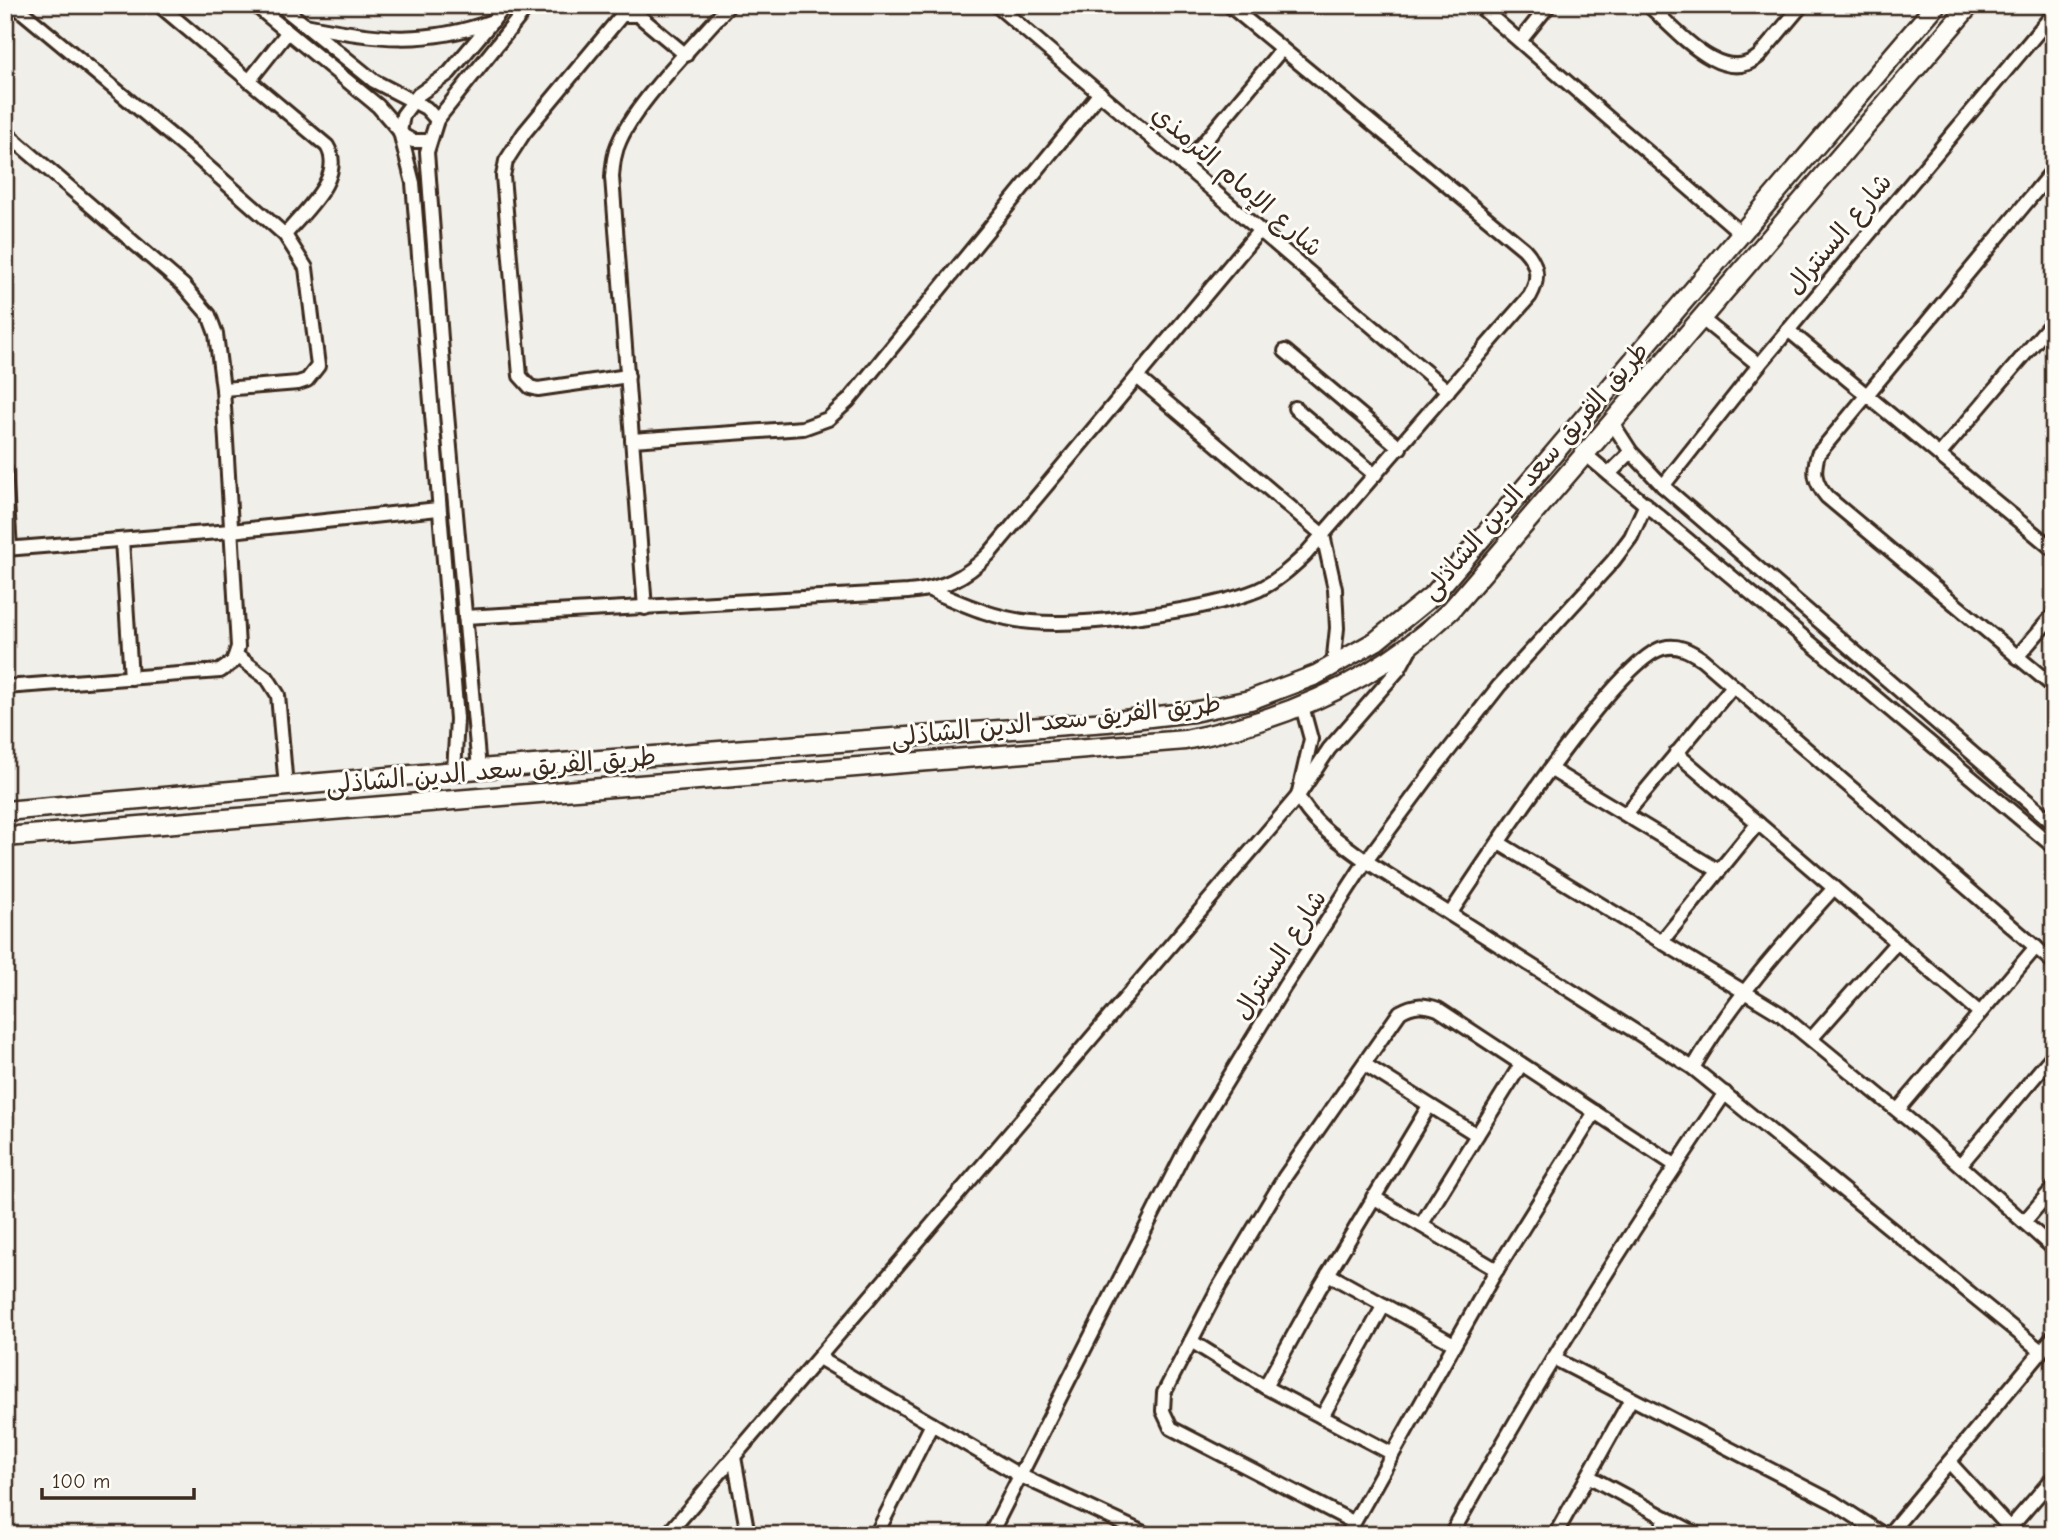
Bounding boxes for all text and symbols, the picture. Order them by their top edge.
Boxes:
street label: شارع الإمام الترمذي [1143,99,1328,266]
street label: شارع السنترال [1780,167,1900,302]
street label: طريق الفريق سعد الدين الشاذلى [1415,336,1656,607]
street label: طريق الفريق سعد الدين الشاذلى [890,689,1223,754]
street label: طريق الفريق سعد الدين الشاذلى [325,742,658,801]
street label: شارع السنترال [1227,884,1335,1027]
scale bar [42,1456,194,1500]
text: 100 m [52,1469,110,1493]

